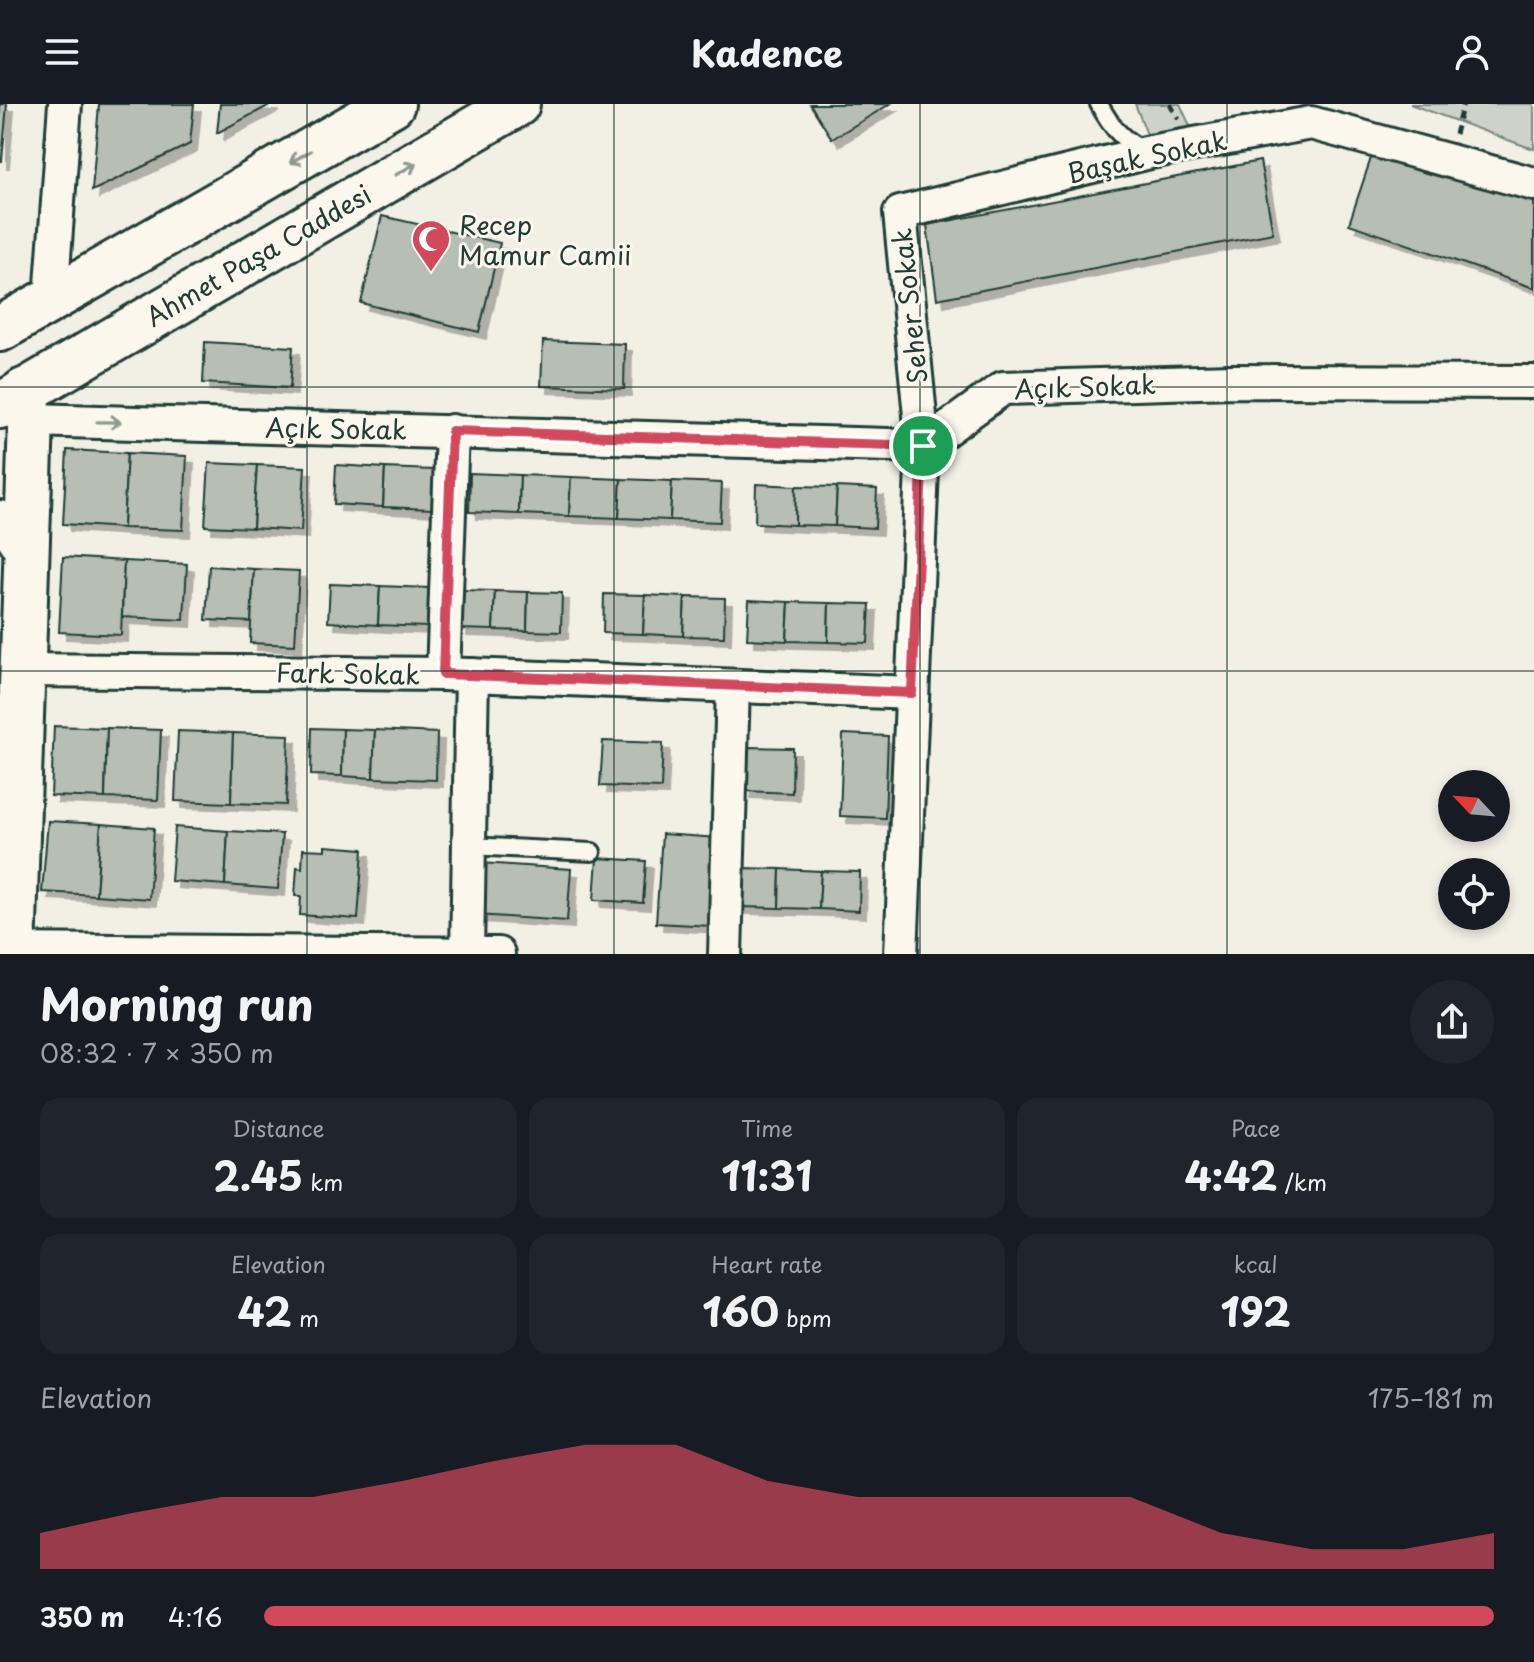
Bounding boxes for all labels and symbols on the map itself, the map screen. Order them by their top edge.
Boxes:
street label: Başak Sokak [1064,120,1231,192]
one-way arrow [289,149,312,165]
one-way arrow [394,161,417,177]
street label: Ahmet Paşa Caddesi [138,174,378,336]
place label: Recep Mamur Camii [459,205,631,274]
mosque icon: Recep Mamur Camii [410,218,452,273]
street label: Seher Sokak [881,226,937,386]
street label: Açık Sokak [1013,364,1157,408]
street label: Açık Sokak [265,407,407,449]
pin [889,412,957,480]
one-way arrow [95,415,122,430]
street label: Fark Sokak [276,652,421,694]
north arrow [1438,770,1510,842]

